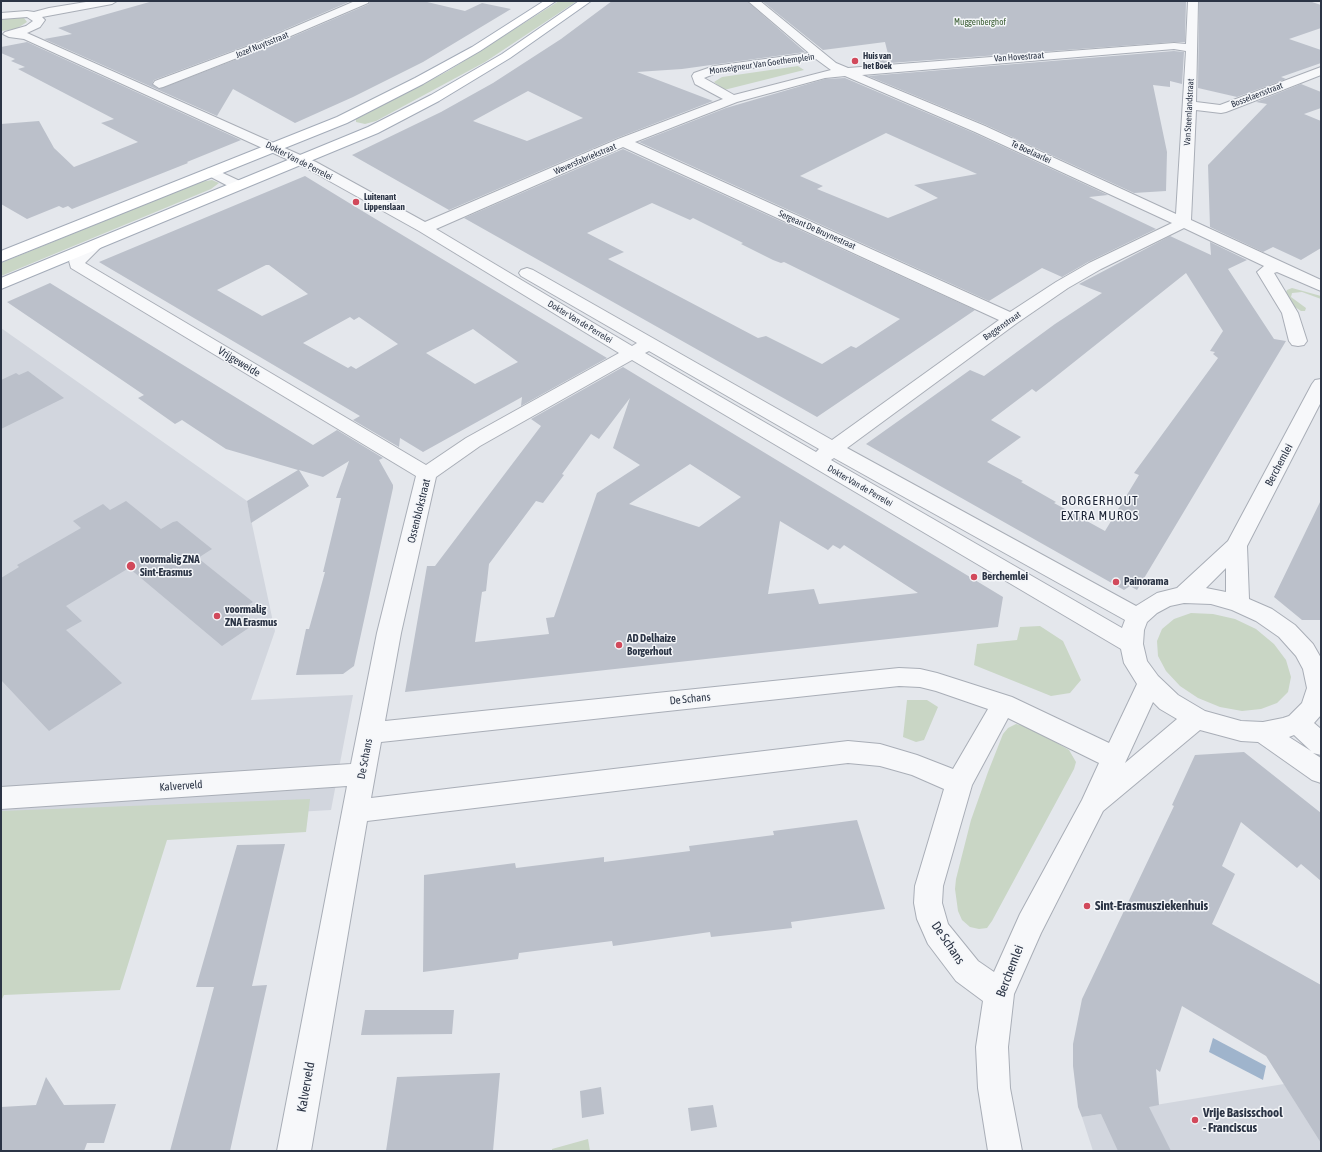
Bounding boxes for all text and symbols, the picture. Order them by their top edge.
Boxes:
park label: Muggenberghof [954,17,1006,27]
street label: Jozef Nuytsstraat [234,29,290,61]
street label: Van Hovestraat [994,50,1044,64]
street label: Monseigneur Van Goethemplein [709,51,815,77]
place label: Huis van het Boek [863,51,892,72]
marker: Huis van het Boek [850,56,860,66]
street label: Van Steenlandstraat [1182,78,1196,146]
street label: Bosselaersstraat [1230,80,1284,110]
street label: Te Boelaarlei [1009,138,1053,166]
street label: Dokter Van de Perrelei [264,140,334,182]
street label: Weversfabriekstraat [552,141,618,177]
place label: Luitenant Lippenslaan [364,192,405,213]
marker: Luitenant Lippenslaan [351,197,361,207]
street label: Sergeant De Bruynestraat [777,208,857,252]
street label: Dokter Van de Perrelei [546,298,614,346]
street label: Baggenstraat [981,309,1023,343]
street label: Vrijgeweide [215,344,263,380]
street label: Berchemlei [1262,442,1296,488]
street label: Dokter Van de Perrelei [825,463,895,509]
street label: Ossenblokstraat [405,477,433,545]
district label: BORGERHOUT EXTRA MUROS [1061,493,1139,524]
place label: voormalig ZNA Sint-Erasmus [140,553,200,579]
marker: voormalig ZNA Sint-Erasmus [125,560,137,572]
place label: Berchemlei [982,570,1028,584]
marker: Berchemlei [969,572,979,582]
place label: Painorama [1124,575,1168,589]
marker: Painorama [1111,577,1121,587]
place label: voormalig ZNA Erasmus [225,603,277,629]
marker: voormalig ZNA Erasmus [212,611,222,621]
place label: AD Delhaize Borgerhout [627,632,676,658]
marker: AD Delhaize Borgerhout [614,640,624,650]
street label: De Schans [669,690,711,708]
street label: De Schans [355,738,375,780]
street label: Kalverveld [159,778,203,794]
place label: Sint-Erasmusziekenhuis [1095,898,1208,914]
marker: Sint-Erasmusziekenhuis [1082,901,1092,911]
street label: De Schans [928,919,968,967]
street label: Berchemlei [993,943,1027,999]
street label: Kalverveld [294,1061,318,1113]
place label: Vrije Basisschool - Franciscus [1203,1105,1283,1136]
marker: Vrije Basisschool - Franciscus [1190,1115,1200,1125]

